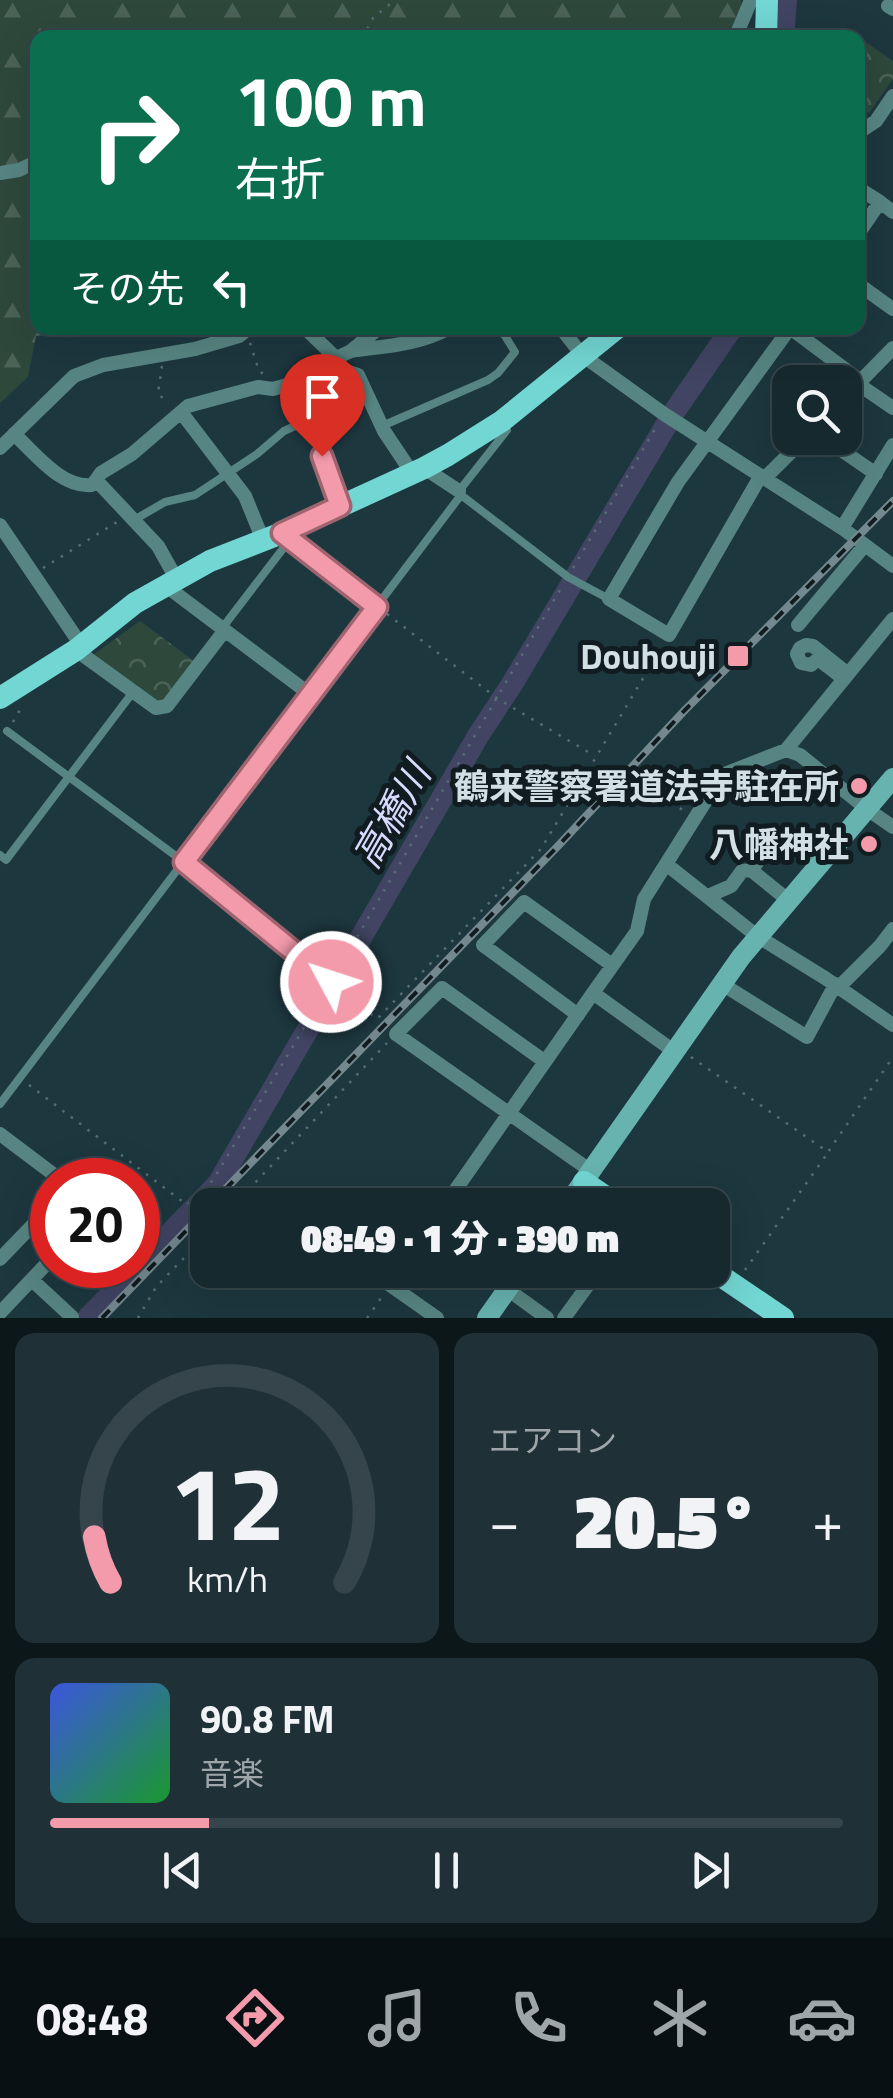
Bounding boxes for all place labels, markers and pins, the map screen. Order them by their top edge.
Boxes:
pin [280,354,365,457]
place label: Douhouji [580,629,716,683]
marker: Douhouji [725,643,751,669]
place label: 鶴来警察署道法寺駐在所 [454,759,839,813]
marker: 鶴来警察署道法寺駐在所 [848,775,870,797]
place label: 八幡神社 [709,817,849,871]
marker: 八幡神社 [858,833,880,855]

